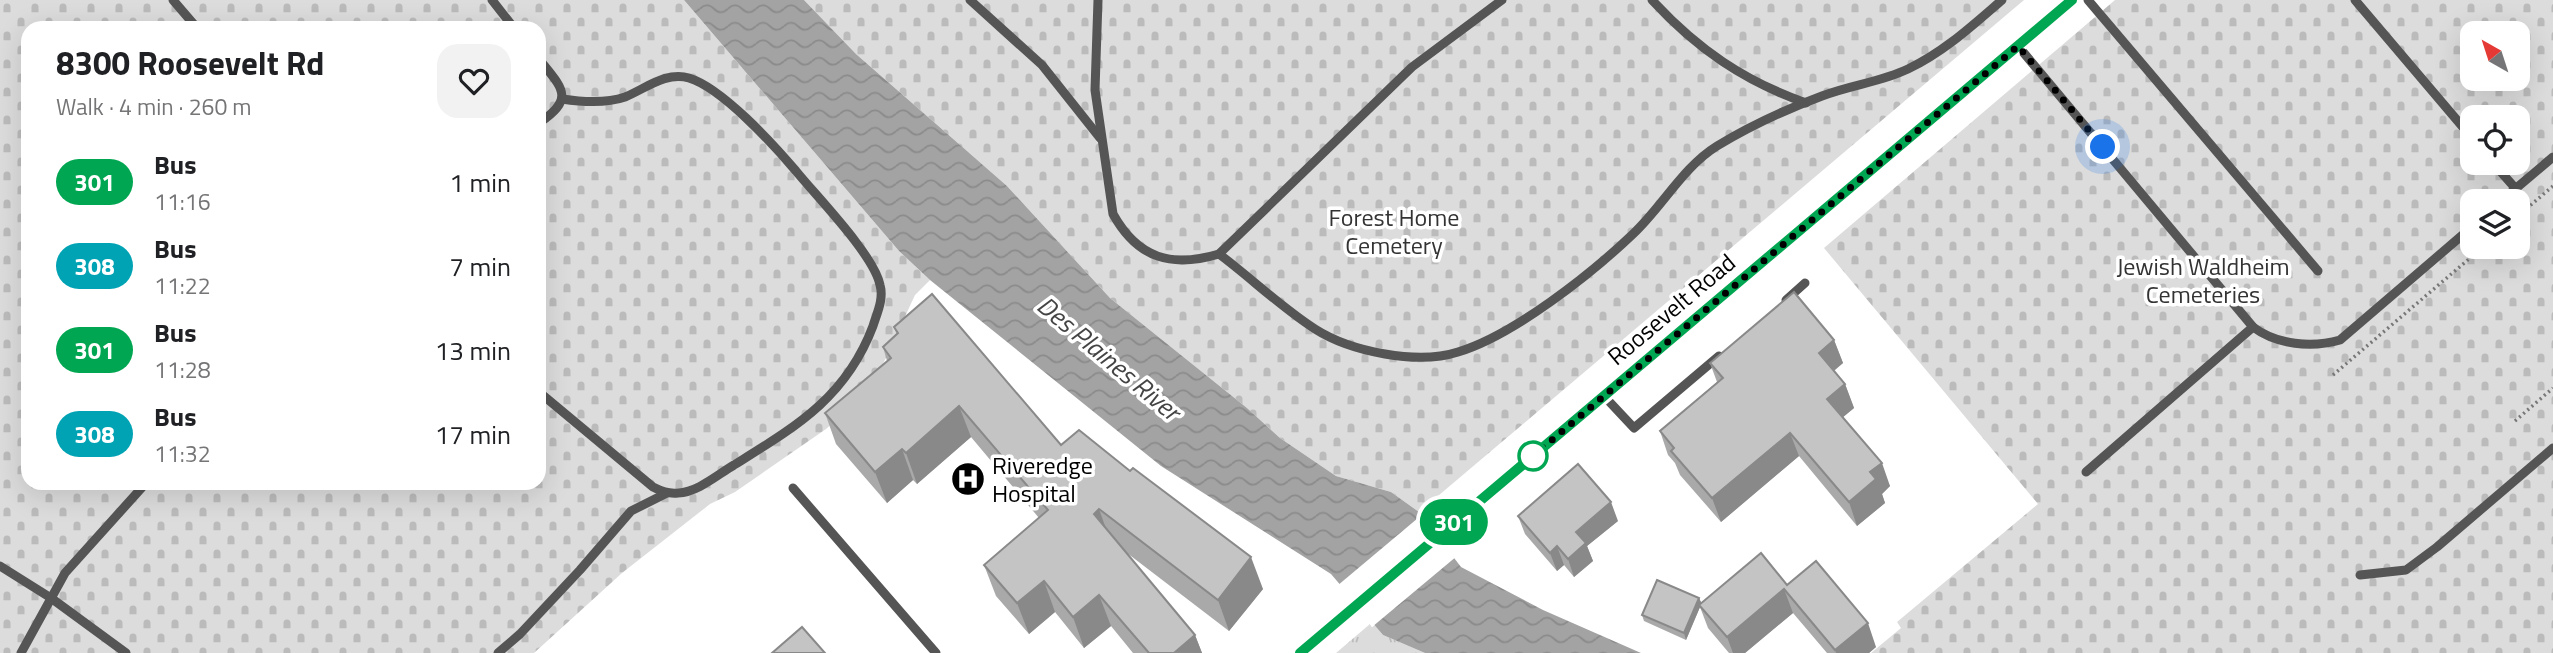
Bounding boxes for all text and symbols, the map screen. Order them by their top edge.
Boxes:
north arrow [2460,21,2530,91]
map controls [2460,21,2530,259]
text: 8300 Roosevelt Rd [56,38,324,88]
button: heart [437,44,511,118]
text: Walk · 4 min · 260 m [56,89,252,124]
button: locate [2460,105,2530,175]
your location [2085,129,2120,164]
text: Bus [154,145,196,184]
text: 1 min [449,163,511,202]
text: 301 [74,164,115,200]
text: 11:16 [154,184,211,219]
button: layers [2460,189,2530,259]
park label: Forest Home Cemetery [1329,199,1459,263]
text: Bus [154,229,196,268]
street label: Roosevelt Road [1599,245,1743,373]
text: 7 min [449,247,511,286]
text: 308 [74,248,115,284]
park label: Jewish Waldheim Cemeteries [2116,248,2290,312]
text: 11:22 [154,268,211,303]
water label: Des Plaines River [1029,286,1191,431]
text: Bus [154,313,196,352]
text: 13 min [435,331,511,370]
text: 301 [74,332,115,368]
text: 11:28 [154,352,211,387]
text: Bus [154,397,196,436]
text: 17 min [435,415,511,454]
text: 308 [74,416,115,452]
text: 11:32 [154,436,211,471]
unlabelled marker [1518,441,1548,471]
place label: Riveredge Hospital [992,447,1093,511]
hospital icon: Riveredge Hospital [949,460,987,498]
line badge: 301 [1414,499,1494,545]
text: 301 [1434,504,1474,540]

